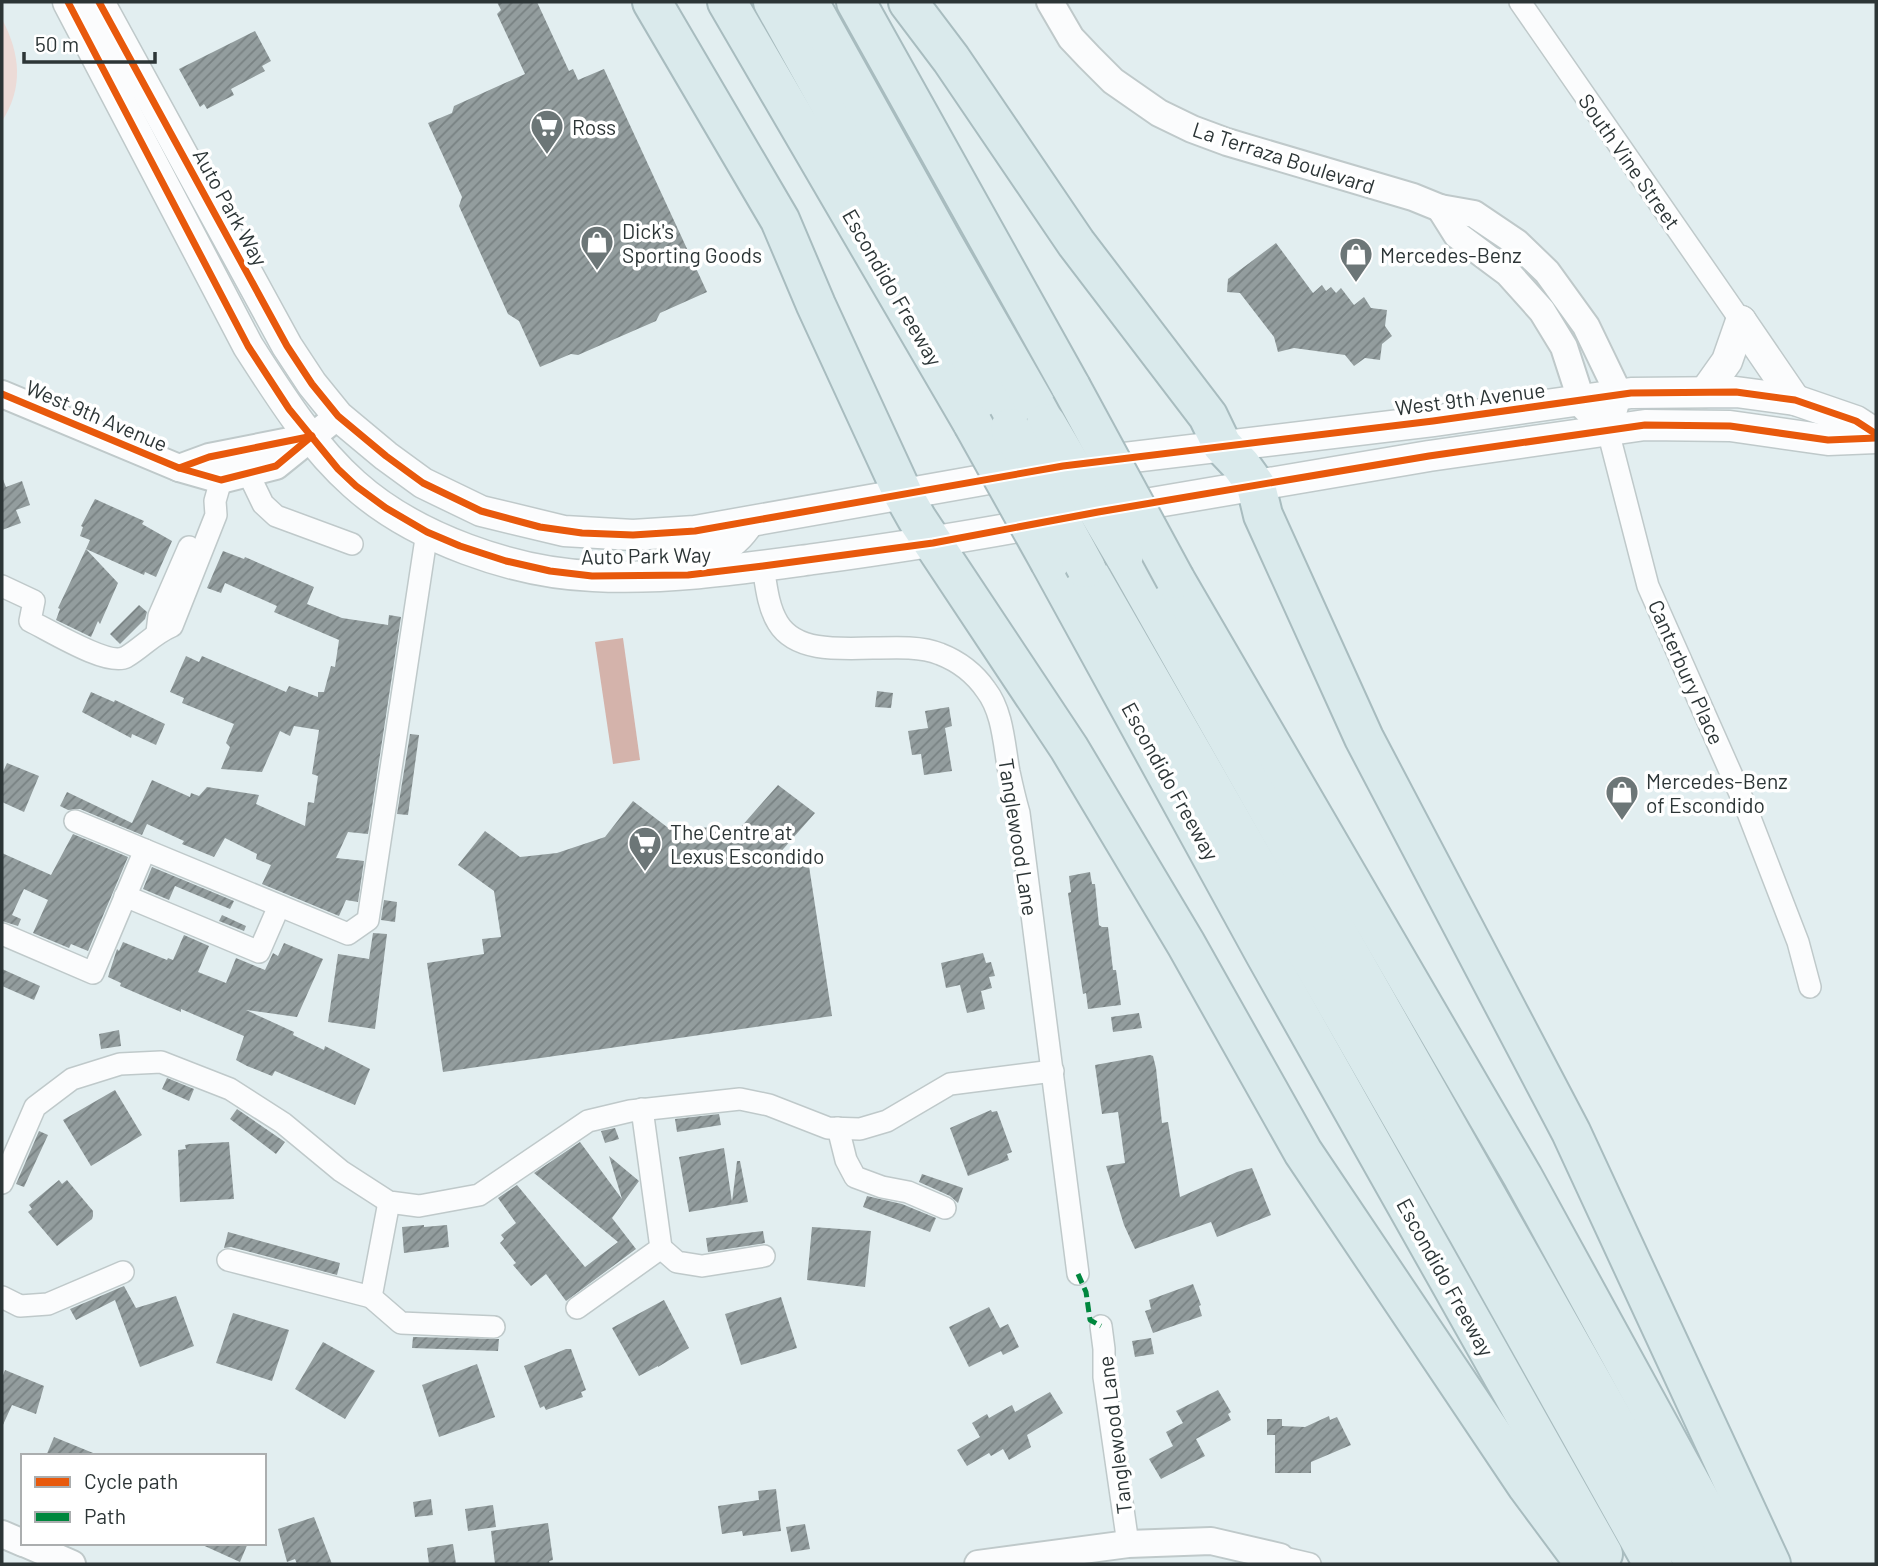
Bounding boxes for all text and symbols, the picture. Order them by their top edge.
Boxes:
scale bar [24,21,156,65]
text: 50 m [35,31,79,56]
street label: South Vine Street [1574,88,1686,234]
supermarket icon: Ross [528,107,566,156]
place label: Ross [572,114,616,139]
street label: La Terraza Boulevard [1190,116,1378,198]
street label: Auto Park Way [189,144,274,270]
street label: Escondido Freeway [838,204,948,370]
place label: Dick's Sporting Goods [622,218,762,267]
shop icon: Dick's Sporting Goods [578,223,616,272]
shop icon: Mercedes-Benz [1337,235,1375,284]
place label: Mercedes-Benz [1380,242,1522,267]
street label: West 9th Avenue [23,374,171,456]
street label: West 9th Avenue [1393,376,1547,420]
street label: Auto Park Way [581,541,712,569]
street label: Canterbury Place [1644,596,1730,748]
street label: Escondido Freeway [1117,698,1225,865]
street label: Tanglewood Lane [994,757,1044,917]
place label: Mercedes-Benz of Escondido [1646,768,1788,817]
shop icon: Mercedes-Benz of Escondido [1603,773,1641,822]
place label: The Centre at Lexus Escondido [670,819,824,868]
supermarket icon: The Centre at Lexus Escondido [626,824,664,873]
street label: Escondido Freeway [1392,1194,1500,1361]
street label: Tanglewood Lane [1092,1355,1136,1515]
legend [21,1454,266,1545]
text: Cycle path [84,1468,178,1493]
text: Path [84,1503,126,1528]

